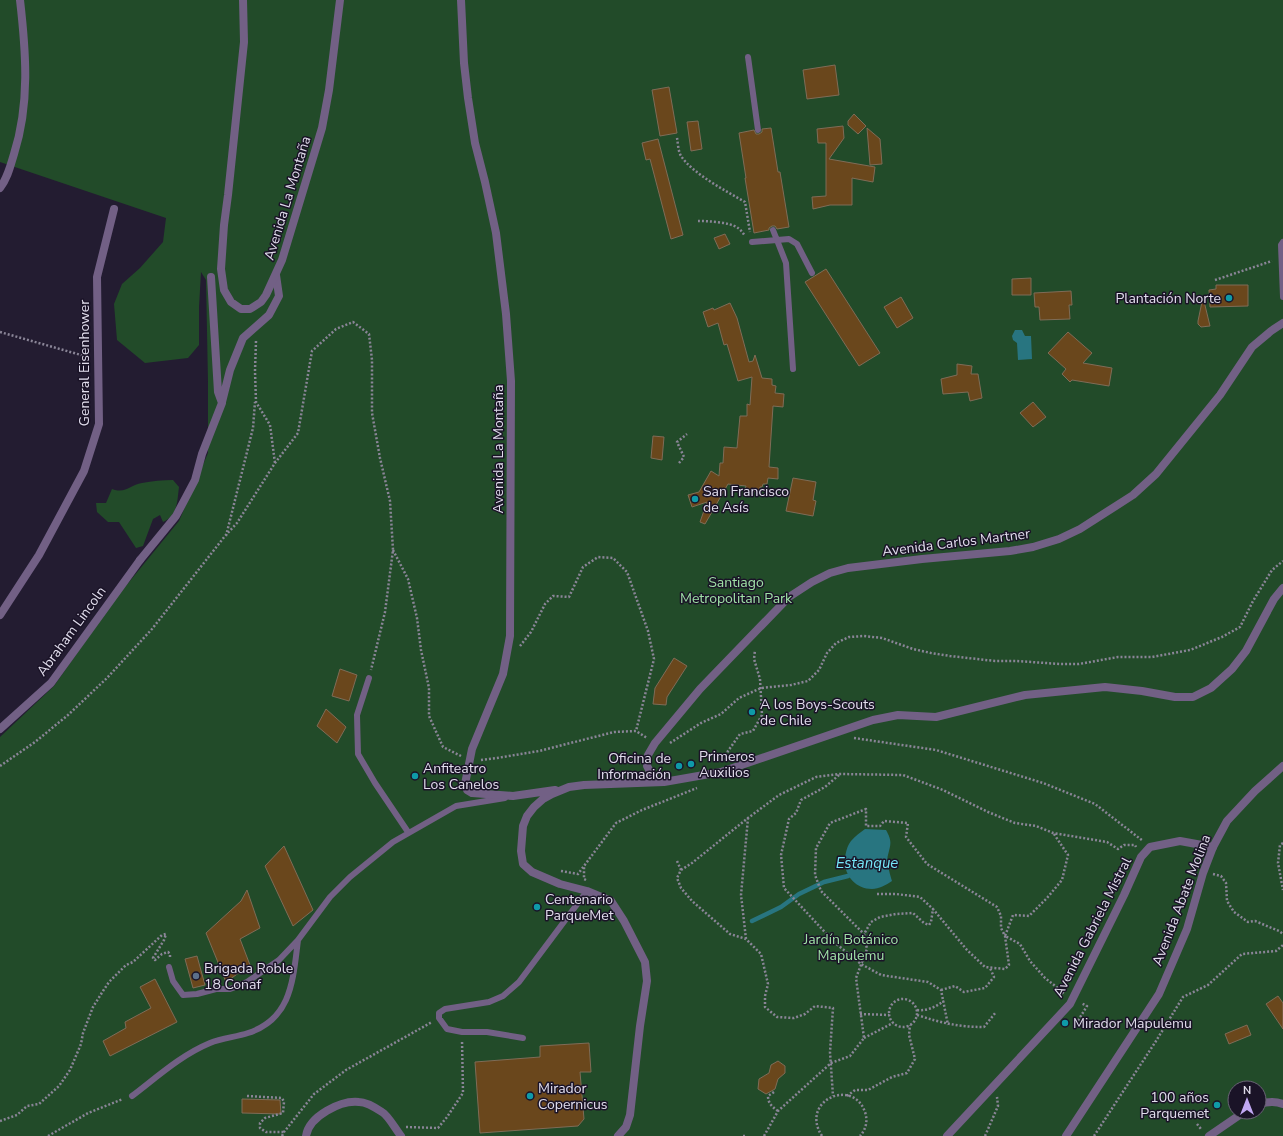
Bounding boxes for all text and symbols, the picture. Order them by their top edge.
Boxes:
street label: Avenida La Montaña [260,134,315,263]
place label: Plantación Norte [1115,289,1221,308]
marker: Plantación Norte [1224,293,1234,303]
street label: General Eisenhower [75,300,94,426]
street label: Avenida La Montaña [489,385,508,513]
place label: San Francisco de Asís [703,482,789,517]
marker: San Francisco de Asís [690,494,700,504]
street label: Avenida Carlos Martner [881,524,1031,561]
park label: Santiago Metropolitan Park [680,573,793,608]
street label: Abraham Lincoln [32,583,110,680]
place label: A los Boys-Scouts de Chile [760,695,875,730]
marker: A los Boys-Scouts de Chile [747,707,757,717]
place label: Primeros Auxilios [699,747,755,782]
place label: Oficina de Información [597,749,671,784]
place label: Anfiteatro Los Canelos [423,759,500,794]
marker: Primeros Auxilios [686,759,696,769]
marker: Oficina de Información [674,761,684,771]
marker: Anfiteatro Los Canelos [410,771,420,781]
street label: Avenida Abate Molina [1148,832,1215,968]
water label: Estanque [836,853,898,873]
street label: Avenida Gabriela Mistral [1049,853,1136,1000]
place label: Centenario ParqueMet [545,890,614,925]
marker: Centenario ParqueMet [532,902,542,912]
park label: Jardín Botánico Mapulemu [803,930,899,965]
place label: Brigada Roble 18 Conaf [204,959,293,994]
marker: Brigada Roble 18 Conaf [191,971,201,981]
place label: Mirador Mapulemu [1073,1014,1192,1033]
marker: Mirador Mapulemu [1060,1018,1070,1028]
place label: Mirador Copernicus [538,1079,608,1114]
north arrow [1227,1080,1267,1120]
text: N [1243,1083,1251,1098]
place label: 100 años Parquemet [1140,1088,1209,1123]
marker: Mirador Copernicus [525,1091,535,1101]
marker: 100 años Parquemet [1212,1100,1222,1110]

